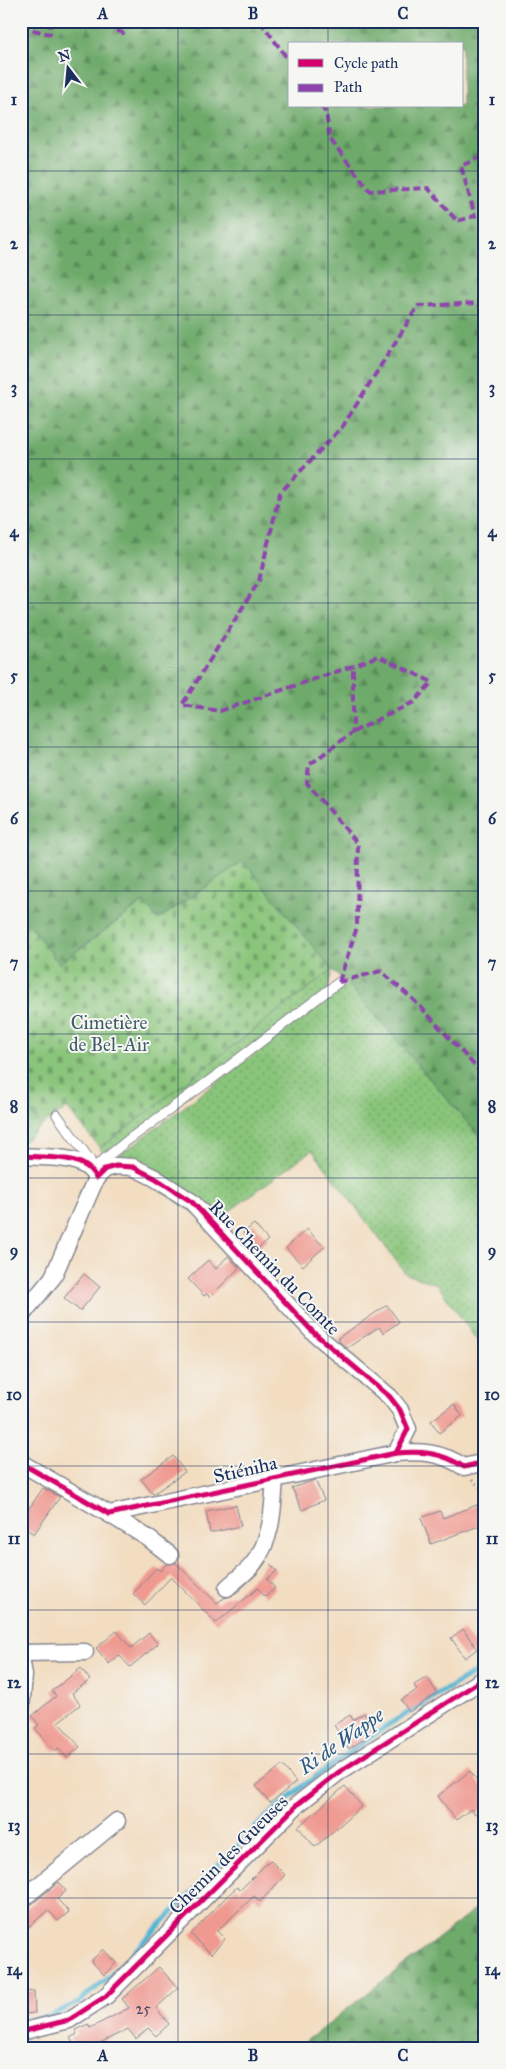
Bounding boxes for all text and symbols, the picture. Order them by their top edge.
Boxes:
text: A [97,4,109,23]
text: B [248,4,258,23]
text: C [398,4,409,23]
north arrow [42,42,92,92]
legend [288,42,464,108]
text: N [57,46,73,66]
text: Cycle path [334,54,399,72]
text: Path [334,78,363,96]
text: 1 [11,90,18,109]
text: 1 [489,90,496,109]
text: 2 [10,234,19,253]
text: 2 [488,234,497,253]
text: 3 [11,378,17,398]
text: 3 [489,378,495,398]
text: 4 [10,522,20,542]
text: 4 [488,522,498,542]
text: 5 [10,666,18,685]
text: 5 [488,666,496,685]
text: 6 [10,809,19,828]
text: 6 [488,809,497,828]
text: 7 [10,953,19,972]
text: 7 [488,953,497,972]
park label: Cimetière de Bel-Air [69,1011,150,1056]
text: 8 [10,1097,18,1116]
text: 8 [488,1097,496,1116]
street label: Rue Chemin du Comte [204,1195,345,1340]
text: 9 [10,1241,18,1261]
text: 9 [488,1241,496,1261]
text: 10 [6,1385,22,1404]
text: 10 [484,1385,500,1404]
street label: Stiéniha [211,1451,280,1488]
text: 11 [8,1529,21,1548]
text: 11 [486,1529,499,1548]
text: 12 [7,1673,22,1692]
text: 12 [485,1673,500,1692]
water label: Ri de Wappe [293,1703,389,1780]
street label: Chemin des Gueuses [164,1790,293,1919]
text: 13 [8,1816,20,1836]
text: 13 [486,1816,498,1836]
text: 14 [6,1960,23,1980]
text: 14 [484,1960,501,1980]
house number: 25 [135,1999,151,2018]
text: A [97,2046,109,2065]
text: B [248,2046,258,2065]
text: C [398,2046,409,2065]

